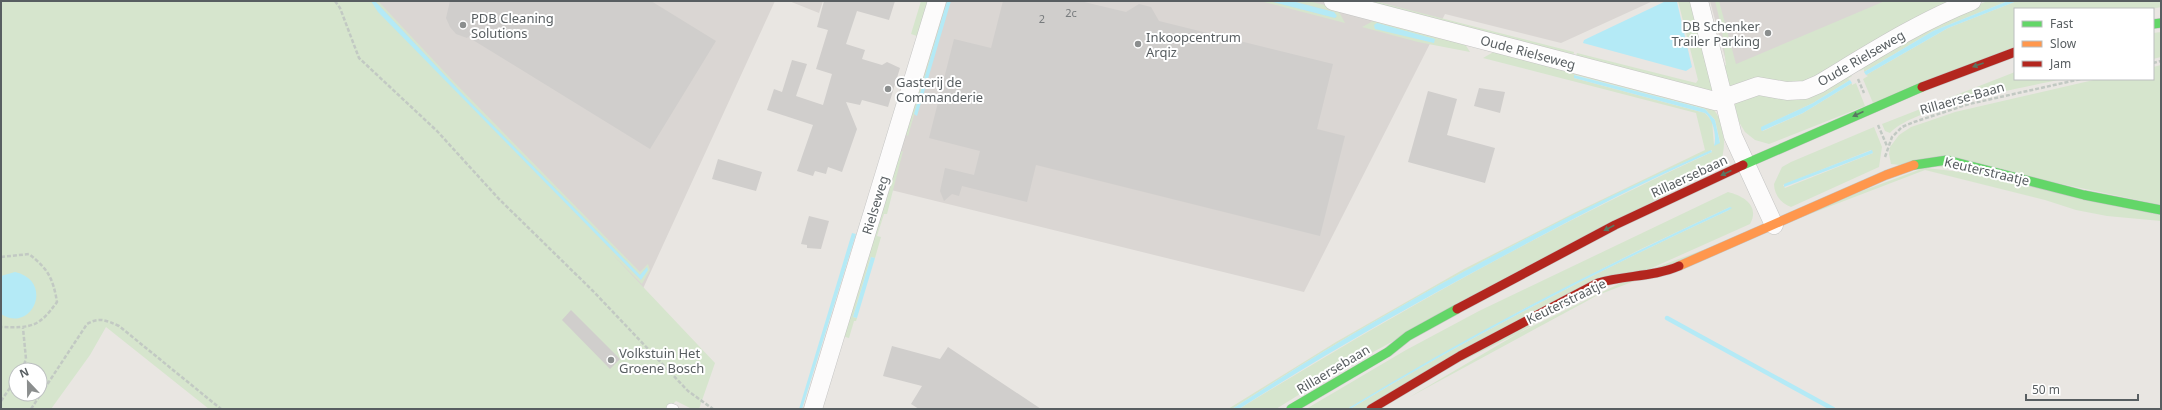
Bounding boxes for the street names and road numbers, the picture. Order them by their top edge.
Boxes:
street label: Oude Rielseweg [1814,26,1908,90]
street label: Oude Rielseweg [1478,31,1578,73]
street label: Rillaerse-Baan [1918,77,2006,119]
street label: Rillaersebaan [1648,150,1730,202]
street label: Keuterstraatje [1943,152,2031,190]
street label: Rielseweg [857,173,893,237]
street label: Keuterstraatje [1523,274,1609,328]
street label: Rillaersebaan [1293,340,1373,398]

